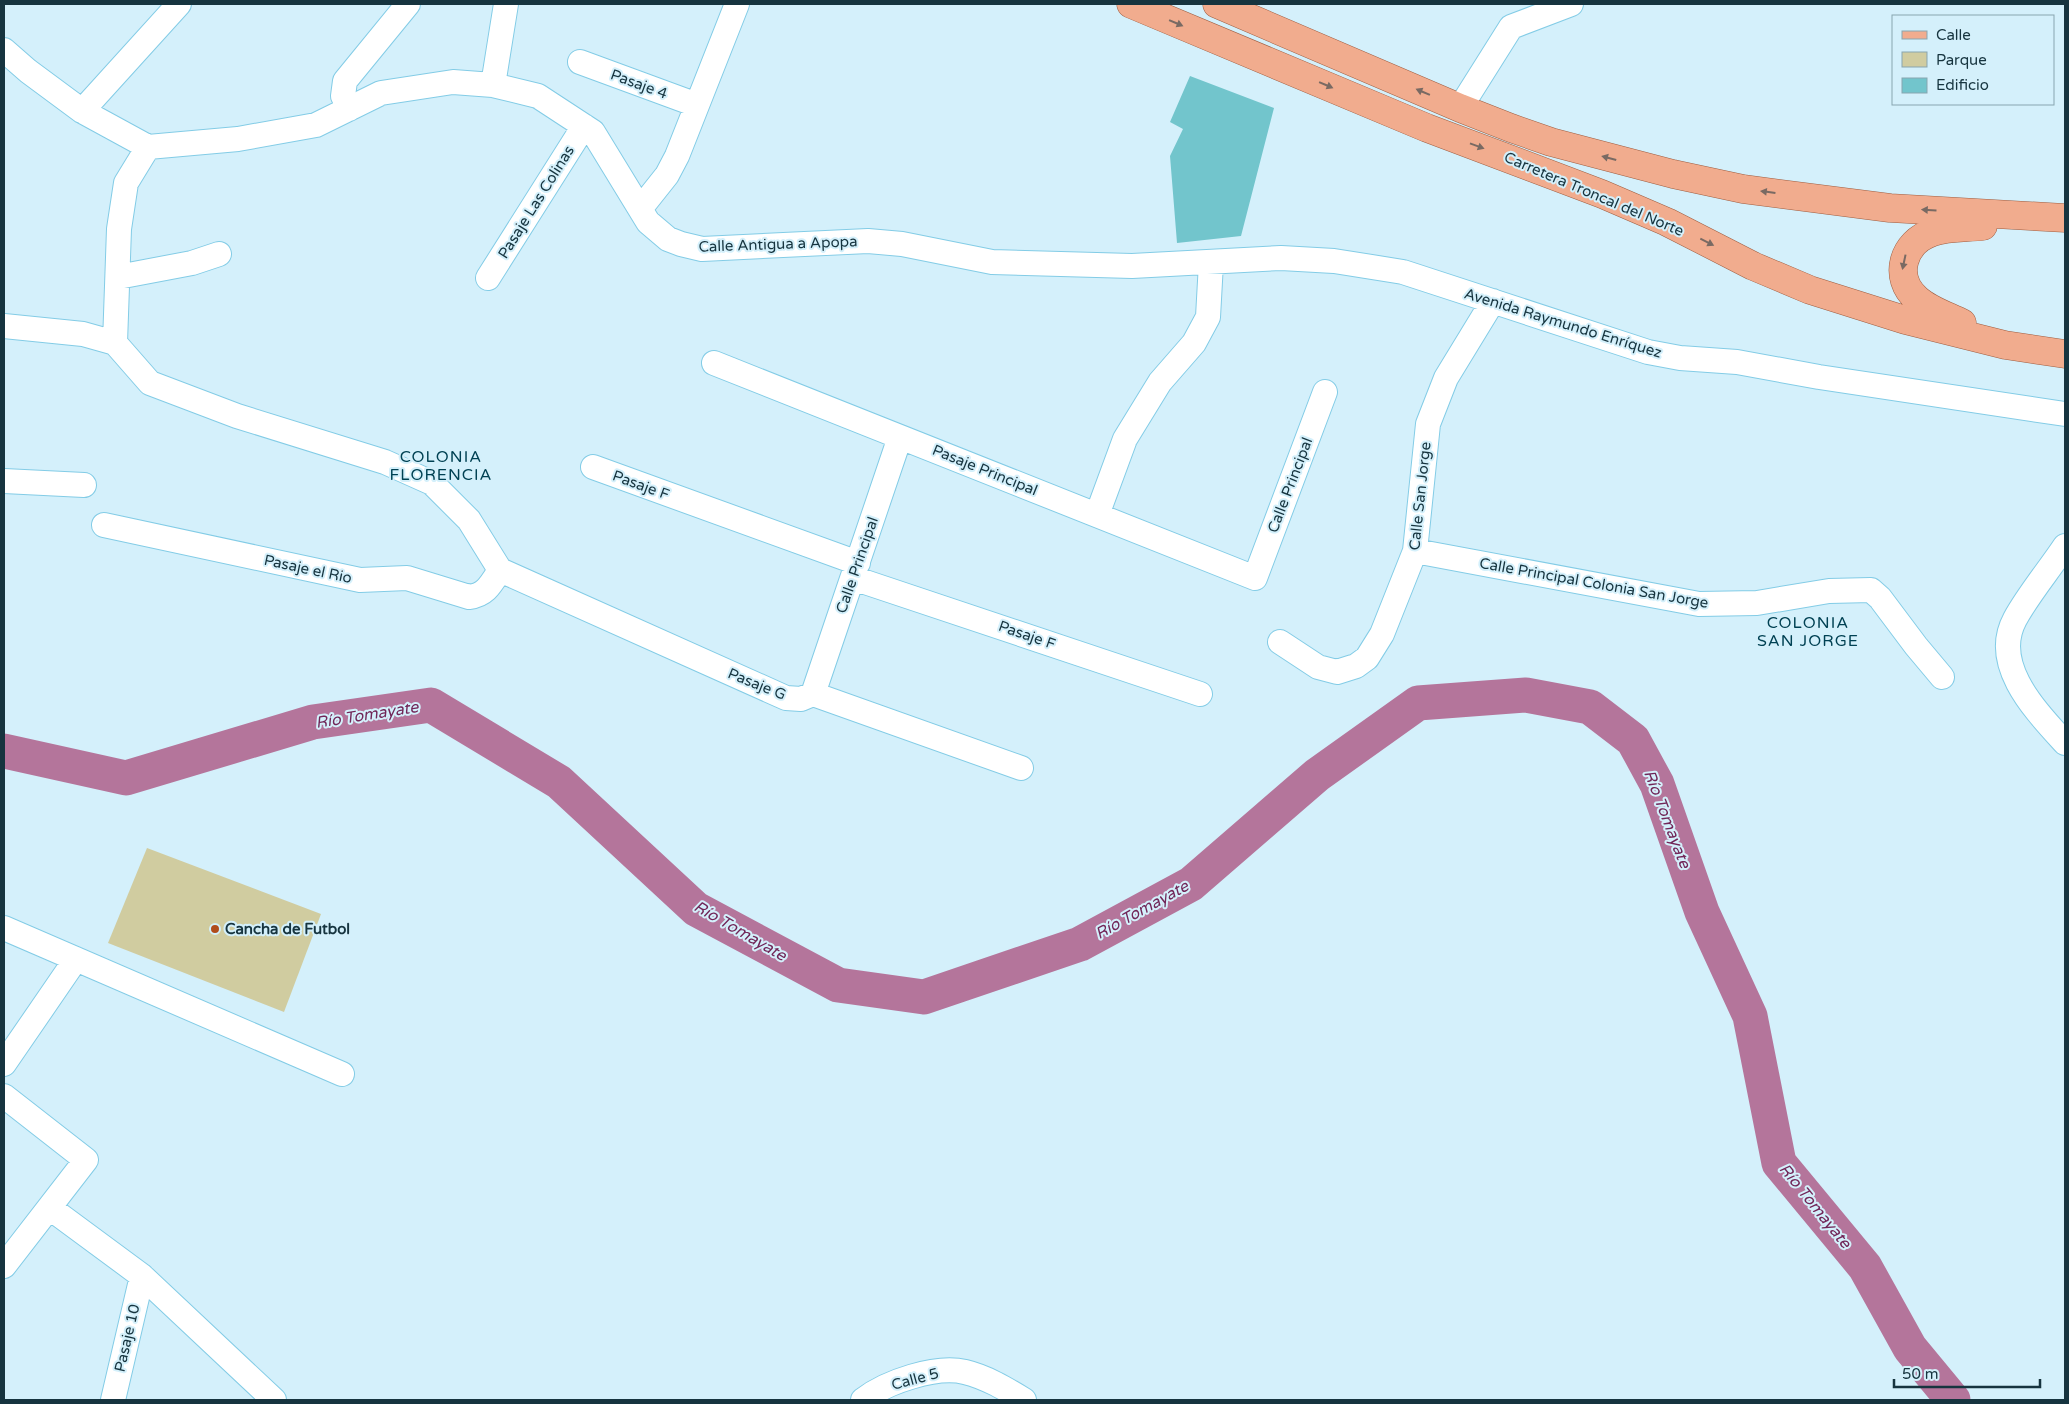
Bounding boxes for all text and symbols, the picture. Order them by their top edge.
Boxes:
legend [1892,15,2054,105]
one-way arrow [1169,19,1183,27]
text: Calle [1936,26,1971,44]
text: Parque [1936,51,1987,69]
street label: Pasaje 4 [608,65,670,103]
text: Edificio [1936,76,1989,94]
one-way arrow [1319,82,1333,90]
one-way arrow [1416,88,1430,96]
street label: Pasaje Las Colinas [494,142,578,262]
one-way arrow [1469,143,1484,150]
street label: Carretera Troncal del Norte [1502,148,1686,240]
one-way arrow [1602,153,1617,161]
one-way arrow [1759,188,1775,196]
one-way arrow [1921,206,1937,214]
street label: Calle Antigua a Apopa [698,232,858,256]
one-way arrow [1700,238,1714,246]
one-way arrow [1900,255,1908,271]
street label: Avenida Raymundo Enríquez [1462,284,1664,362]
street label: Calle Principal [1264,435,1316,535]
street label: Pasaje Principal [930,441,1040,499]
street label: Calle San Jorge [1405,441,1435,551]
district label: COLONIA FLORENCIA [389,447,493,485]
street label: Pasaje F [610,466,672,504]
street label: Calle Principal [832,514,882,616]
street label: Pasaje el Rio [262,551,354,587]
street label: Calle Principal Colonia San Jorge [1478,554,1710,612]
district label: COLONIA SAN JORGE [1757,613,1859,651]
street label: Pasaje F [996,617,1058,653]
street label: Pasaje G [725,664,789,704]
water label: Río Tomayate [314,697,421,733]
water label: Río Tomayate [1639,767,1695,872]
water label: Río Tomayate [1092,876,1193,944]
water label: Río Tomayate [690,896,791,966]
place label: Cancha de Futbol [225,920,350,938]
marker: Cancha de Futbol [209,923,221,935]
water label: Río Tomayate [1775,1159,1856,1253]
street label: Pasaje 10 [110,1302,144,1374]
scale bar [1894,1356,2040,1388]
street label: Calle 5 [889,1364,941,1394]
text: 50 m [1902,1365,1939,1383]

